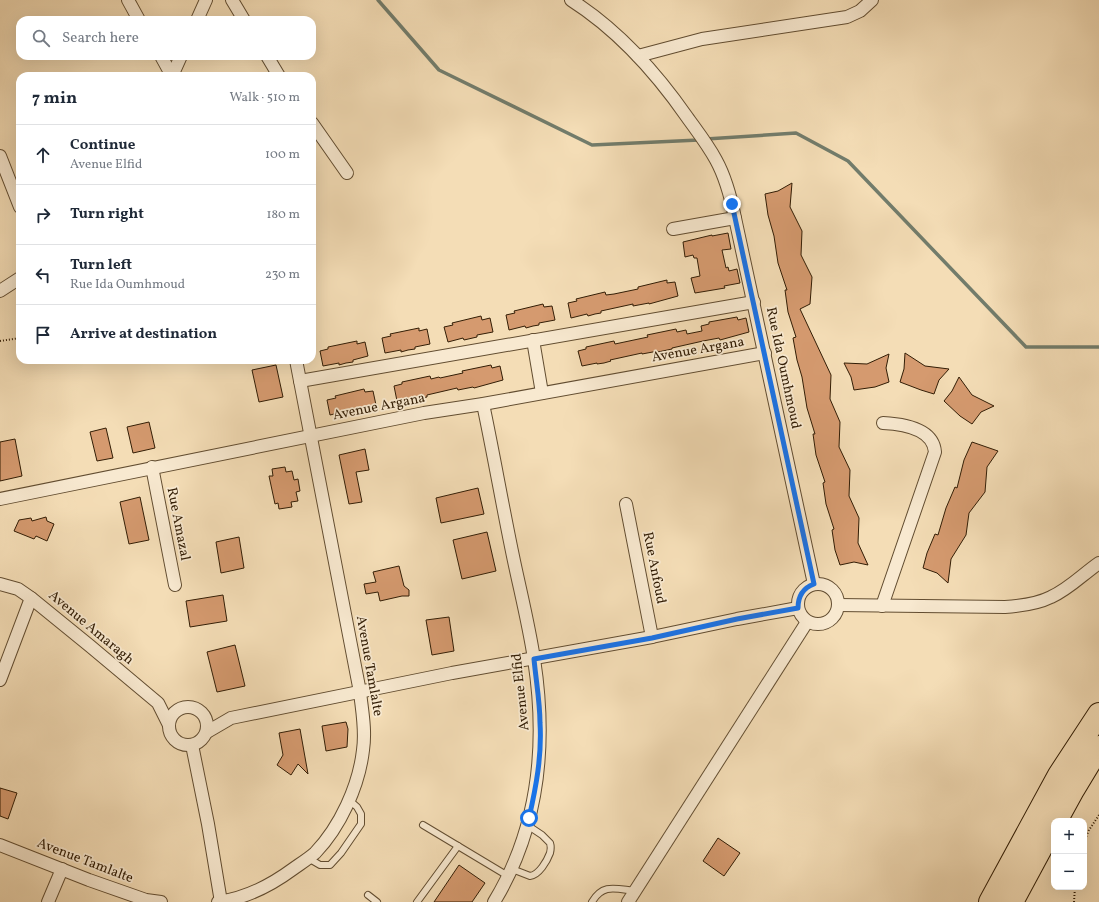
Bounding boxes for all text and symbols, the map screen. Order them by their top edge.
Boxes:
search box [16,16,316,60]
icon: search [30,27,52,49]
text: Search here [62,28,139,49]
text: 7 min [32,87,77,110]
text: Walk · 510 m [229,89,300,107]
text: Continue [70,135,135,156]
icon: ahead [32,144,54,166]
text: 100 m [265,146,300,164]
text: Avenue Elfid [70,156,142,174]
route end [723,195,741,213]
icon: right [32,204,54,226]
text: Turn right [70,204,144,225]
text: 180 m [266,206,300,224]
text: Turn left [70,255,132,276]
icon: left [32,264,54,286]
text: 230 m [265,266,300,284]
text: Rue Ida Oumhmoud [70,276,185,294]
street label: Rue Ida Oumhmoud [761,305,805,431]
icon: arrive [32,324,54,346]
text: Arrive at destination [70,324,217,345]
street label: Avenue Argana [650,332,746,367]
street label: Avenue Argana [331,389,427,425]
street label: Rue Amazal [162,486,194,562]
street label: Rue Anfoud [638,530,670,606]
street label: Avenue Amaragh [44,587,138,669]
street label: Avenue Tamlalte [351,614,387,718]
street label: Avenue Elfid [507,652,535,732]
route start [520,809,538,827]
map controls [1051,818,1087,890]
button: + [1051,818,1087,854]
street label: Avenue Tamlalte [34,834,136,888]
button: − [1051,854,1087,890]

